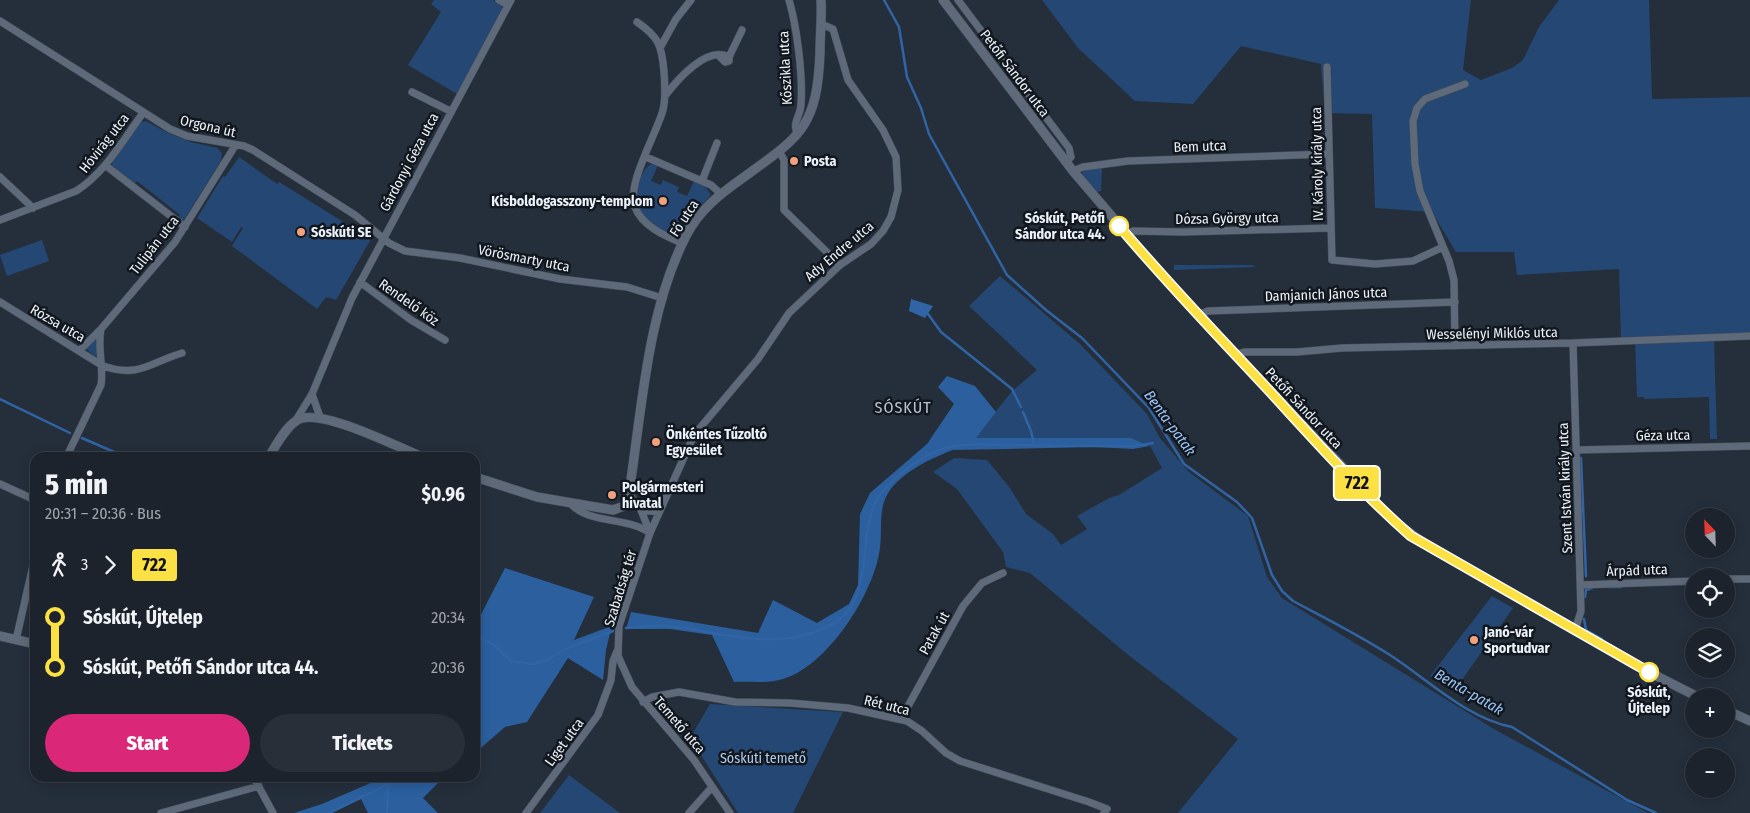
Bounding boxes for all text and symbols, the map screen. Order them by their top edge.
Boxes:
street label: Petőfi Sándor utca [976,26,1053,120]
street label: Kőszikla utca [775,30,796,106]
street label: IV. Károly király utca [1308,107,1327,221]
street label: Hóvirág utca [76,110,133,177]
street label: Gárdonyi Géza utca [376,110,443,214]
street label: Orgona út [178,112,238,141]
street label: Bem utca [1173,137,1227,156]
place label: Posta [804,153,837,170]
marker: Posta [788,155,800,167]
place label: Kisboldogasszony-templom [491,193,653,210]
marker: Kisboldogasszony-templom [657,195,669,207]
street label: Fő utca [666,196,703,240]
street label: Dózsa György utca [1175,209,1279,228]
place label: Sóskút, Petőfi Sándor utca 44. [1015,210,1105,243]
street label: Tulipán utca [126,213,183,278]
marker: Sóskút, Petőfi Sándor utca 44. [1109,216,1129,236]
street label: Ady Endre utca [801,218,877,285]
place label: Sóskúti SE [311,224,372,241]
marker: Sóskúti SE [295,226,307,238]
street label: Vörösmarty utca [477,241,571,276]
street label: Rendelő köz [375,275,442,330]
street label: Damjanich János utca [1264,284,1388,305]
street label: Rózsa utca [27,301,88,346]
street label: Wesselényi Miklós utca [1426,324,1558,343]
street label: Petőfi Sándor utca [1262,364,1346,453]
water label: Benta-patak [1140,387,1200,460]
district label: SÓSKÚT [874,398,932,417]
street label: Szent István király utca [1555,422,1576,554]
place label: Önkéntes Tűzoltó Egyesület [666,425,768,459]
street label: Géza utca [1635,427,1691,444]
marker: Önkéntes Tűzoltó Egyesület [650,436,662,448]
line badge: 722 [1328,467,1386,499]
text: 5 min [45,468,108,501]
text: 722 [1345,472,1369,494]
place label: Polgármesteri hivatal [622,479,704,512]
text: $0.96 [421,483,465,506]
marker: Polgármesteri hivatal [606,489,618,501]
text: 20:31 – 20:36 · Bus [45,504,161,523]
north arrow [1685,508,1735,558]
map controls [1685,508,1735,798]
street label: Szabadság tér [601,548,640,629]
icon: walk [45,551,73,579]
icon: forward [96,551,124,579]
text: 722 [142,554,167,576]
text: 3 [81,555,88,574]
street label: Árpád utca [1606,560,1668,580]
button: locate [1685,568,1735,618]
text: Sóskút, Újtelep [83,606,203,629]
text: 20:34 [431,608,465,627]
street label: Patak út [916,608,953,658]
place label: Janó-vár Sportudvar [1483,624,1551,657]
button: layers [1685,628,1735,678]
marker: Janó-vár Sportudvar [1468,634,1480,646]
text: Sóskút, Petőfi Sándor utca 44. [83,656,318,679]
text: 20:36 [431,658,465,677]
marker: Sóskút, Újtelep [1639,662,1659,682]
water label: Benta-patak [1431,665,1507,719]
place label: Sóskút, Újtelep [1627,684,1671,717]
button: + [1685,688,1735,738]
street label: Rét utca [862,692,912,719]
street label: Temető utca [650,693,709,757]
button: Start [45,714,250,772]
button: Tickets [260,714,465,772]
street label: Liget utca [541,715,588,770]
button: − [1685,748,1735,798]
park label: Sóskúti temető [720,750,806,767]

